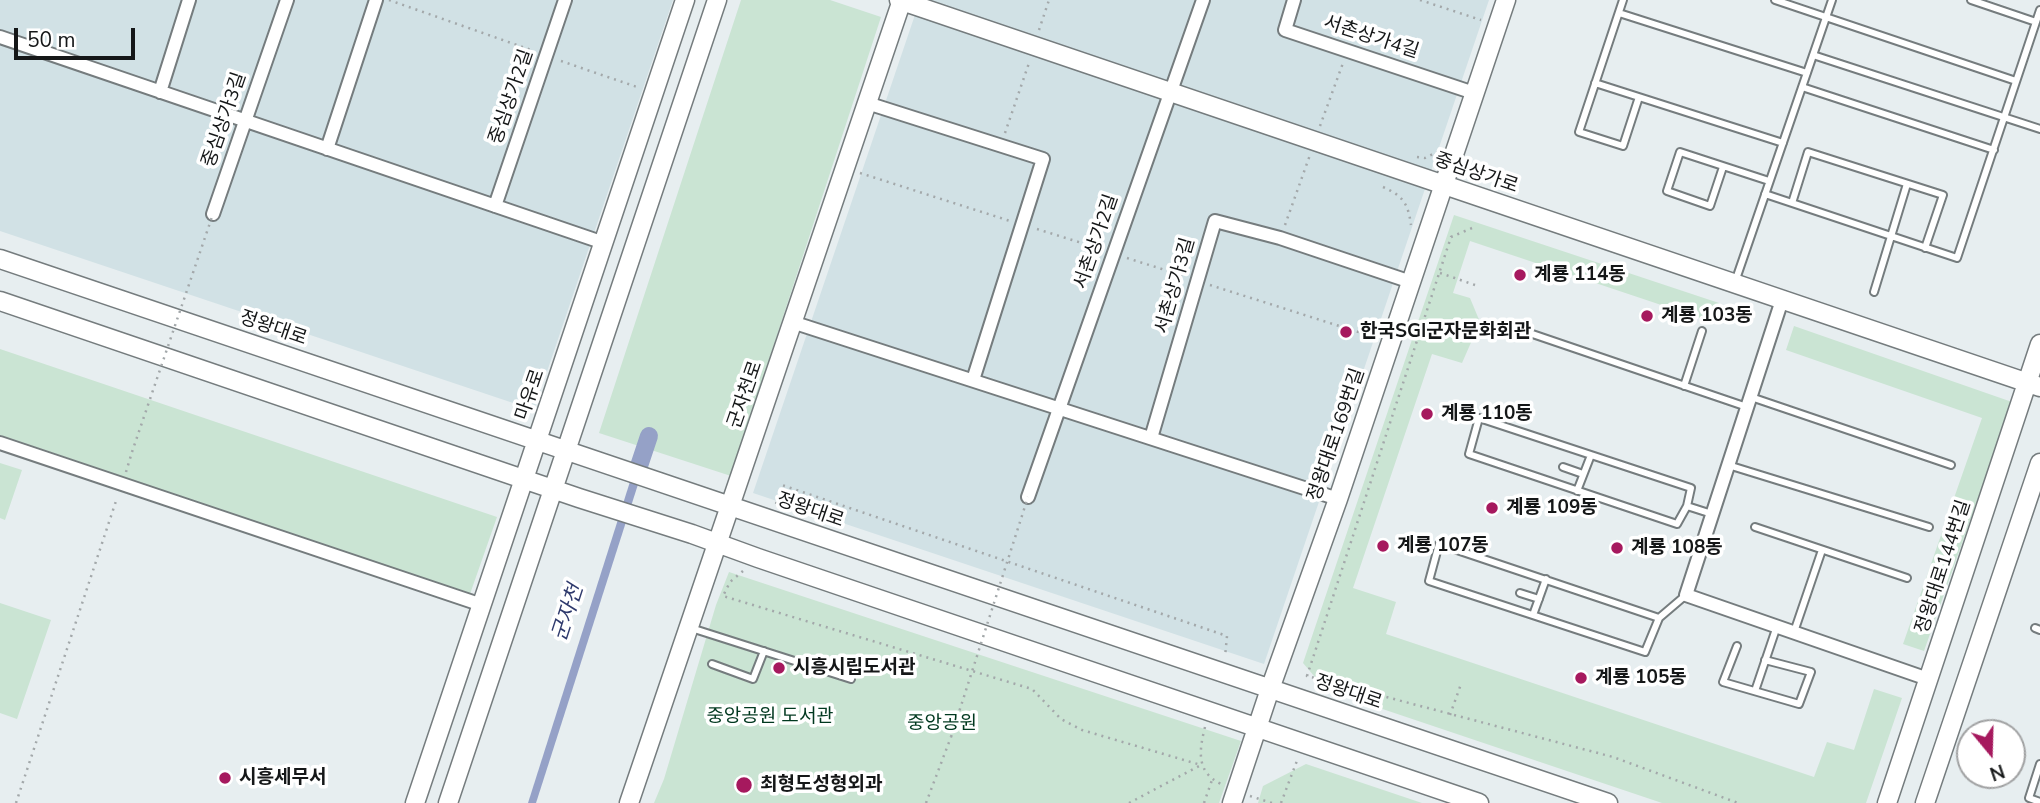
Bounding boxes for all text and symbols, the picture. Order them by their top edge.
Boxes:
street label: 서촌상가4길 [1320,12,1422,64]
scale bar [18,14,138,58]
text: 50 m [27,26,76,54]
street label: 중심상가2길 [485,47,539,147]
street label: 중심상가3길 [198,70,252,170]
street label: 중심상가로 [1431,149,1521,199]
street label: 서촌상가2길 [1070,192,1124,292]
street label: 서촌상가3길 [1151,235,1201,337]
place label: 계룡 114동 [1534,264,1626,286]
marker: 계룡 114동 [1512,267,1528,283]
place label: 계룡 103동 [1661,305,1753,327]
street label: 정왕대로 [236,307,310,351]
marker: 계룡 103동 [1639,308,1655,324]
place label: 한국SGI군자문화회관 [1360,321,1531,343]
marker: 한국SGI군자문화회관 [1338,324,1354,340]
street label: 군자천로 [724,358,768,432]
street label: 마유로 [512,366,550,424]
street label: 정왕대로169번길 [1304,366,1370,504]
place label: 계룡 110동 [1441,403,1533,425]
marker: 계룡 110동 [1419,406,1435,422]
street label: 정왕대로 [773,489,847,533]
place label: 계룡 109동 [1506,497,1598,519]
street label: 정왕대로144번길 [1912,497,1976,637]
marker: 계룡 109동 [1484,500,1500,516]
place label: 계룡 107동 [1397,535,1489,557]
place label: 계룡 108동 [1631,537,1723,559]
marker: 계룡 107동 [1375,538,1391,554]
marker: 계룡 108동 [1609,540,1625,556]
water label: 군자천 [548,582,590,644]
place label: 시흥시립도서관 [793,657,915,679]
marker: 시흥시립도서관 [771,660,787,676]
place label: 계룡 105동 [1595,667,1687,689]
marker: 계룡 105동 [1573,670,1589,686]
street label: 정왕대로 [1311,671,1385,715]
park label: 중앙공원 도서관 [706,706,834,728]
park label: 중앙공원 [907,713,977,735]
north arrow [1956,719,2026,789]
text: N [1986,757,2008,787]
place label: 시흥세무서 [239,767,326,789]
marker: 시흥세무서 [217,770,233,786]
place label: 최형도성형외과 [760,774,882,796]
marker: 최형도성형외과 [734,775,754,795]

